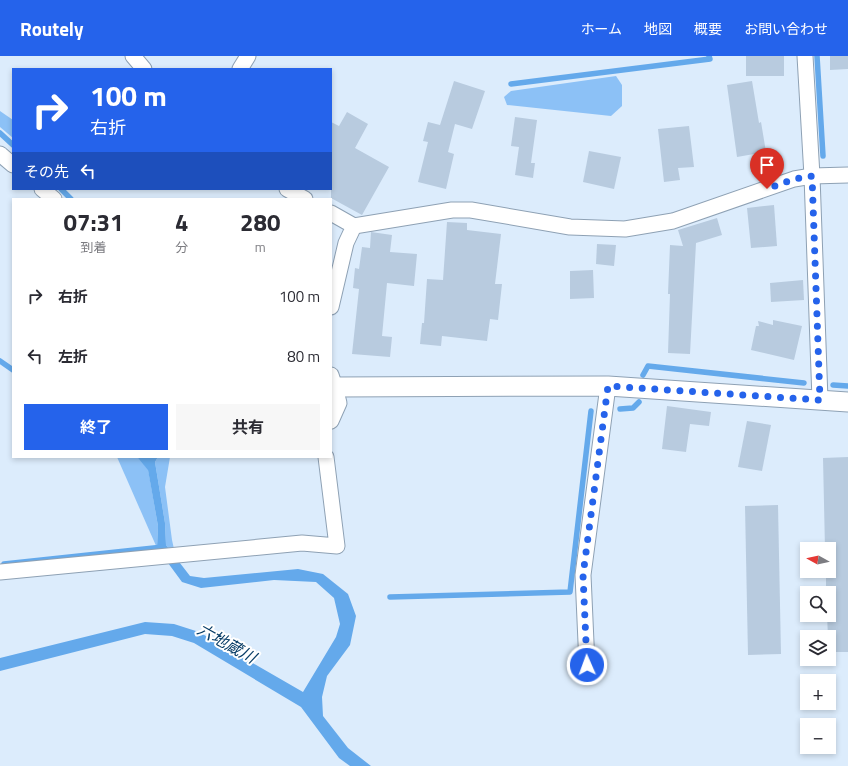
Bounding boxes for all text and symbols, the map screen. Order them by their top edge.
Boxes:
text: Routely [20,14,83,43]
text: ホーム [580,18,622,39]
text: 地図 [644,18,672,39]
text: 概要 [694,18,722,39]
text: お問い合わせ [744,18,828,39]
text: 100 m [90,74,167,117]
icon: right [24,84,76,136]
text: 右折 [90,114,126,141]
pin [750,148,784,189]
icon: arrive [756,154,778,176]
text: その先 [24,160,69,183]
icon: left [77,160,99,182]
text: 07:31 [64,204,123,240]
text: 4 [175,204,189,240]
text: 280 [240,204,280,240]
text: 到着 [81,237,107,257]
text: 分 [175,237,188,257]
text: m [255,237,266,257]
icon: right [24,285,46,307]
text: 右折 [58,285,88,308]
text: 100 m [279,285,320,308]
icon: left [24,345,46,367]
text: 左折 [58,345,88,368]
text: 80 m [287,345,320,368]
button: 終了 [24,404,168,450]
button: 共有 [176,404,320,450]
north arrow [800,542,836,578]
map controls [800,542,836,754]
button: search [800,586,836,622]
water label: 六地蔵川 [193,617,263,670]
button: layers [800,630,836,666]
position arrow [566,644,608,686]
button: + [800,674,836,710]
button: − [800,718,836,754]

